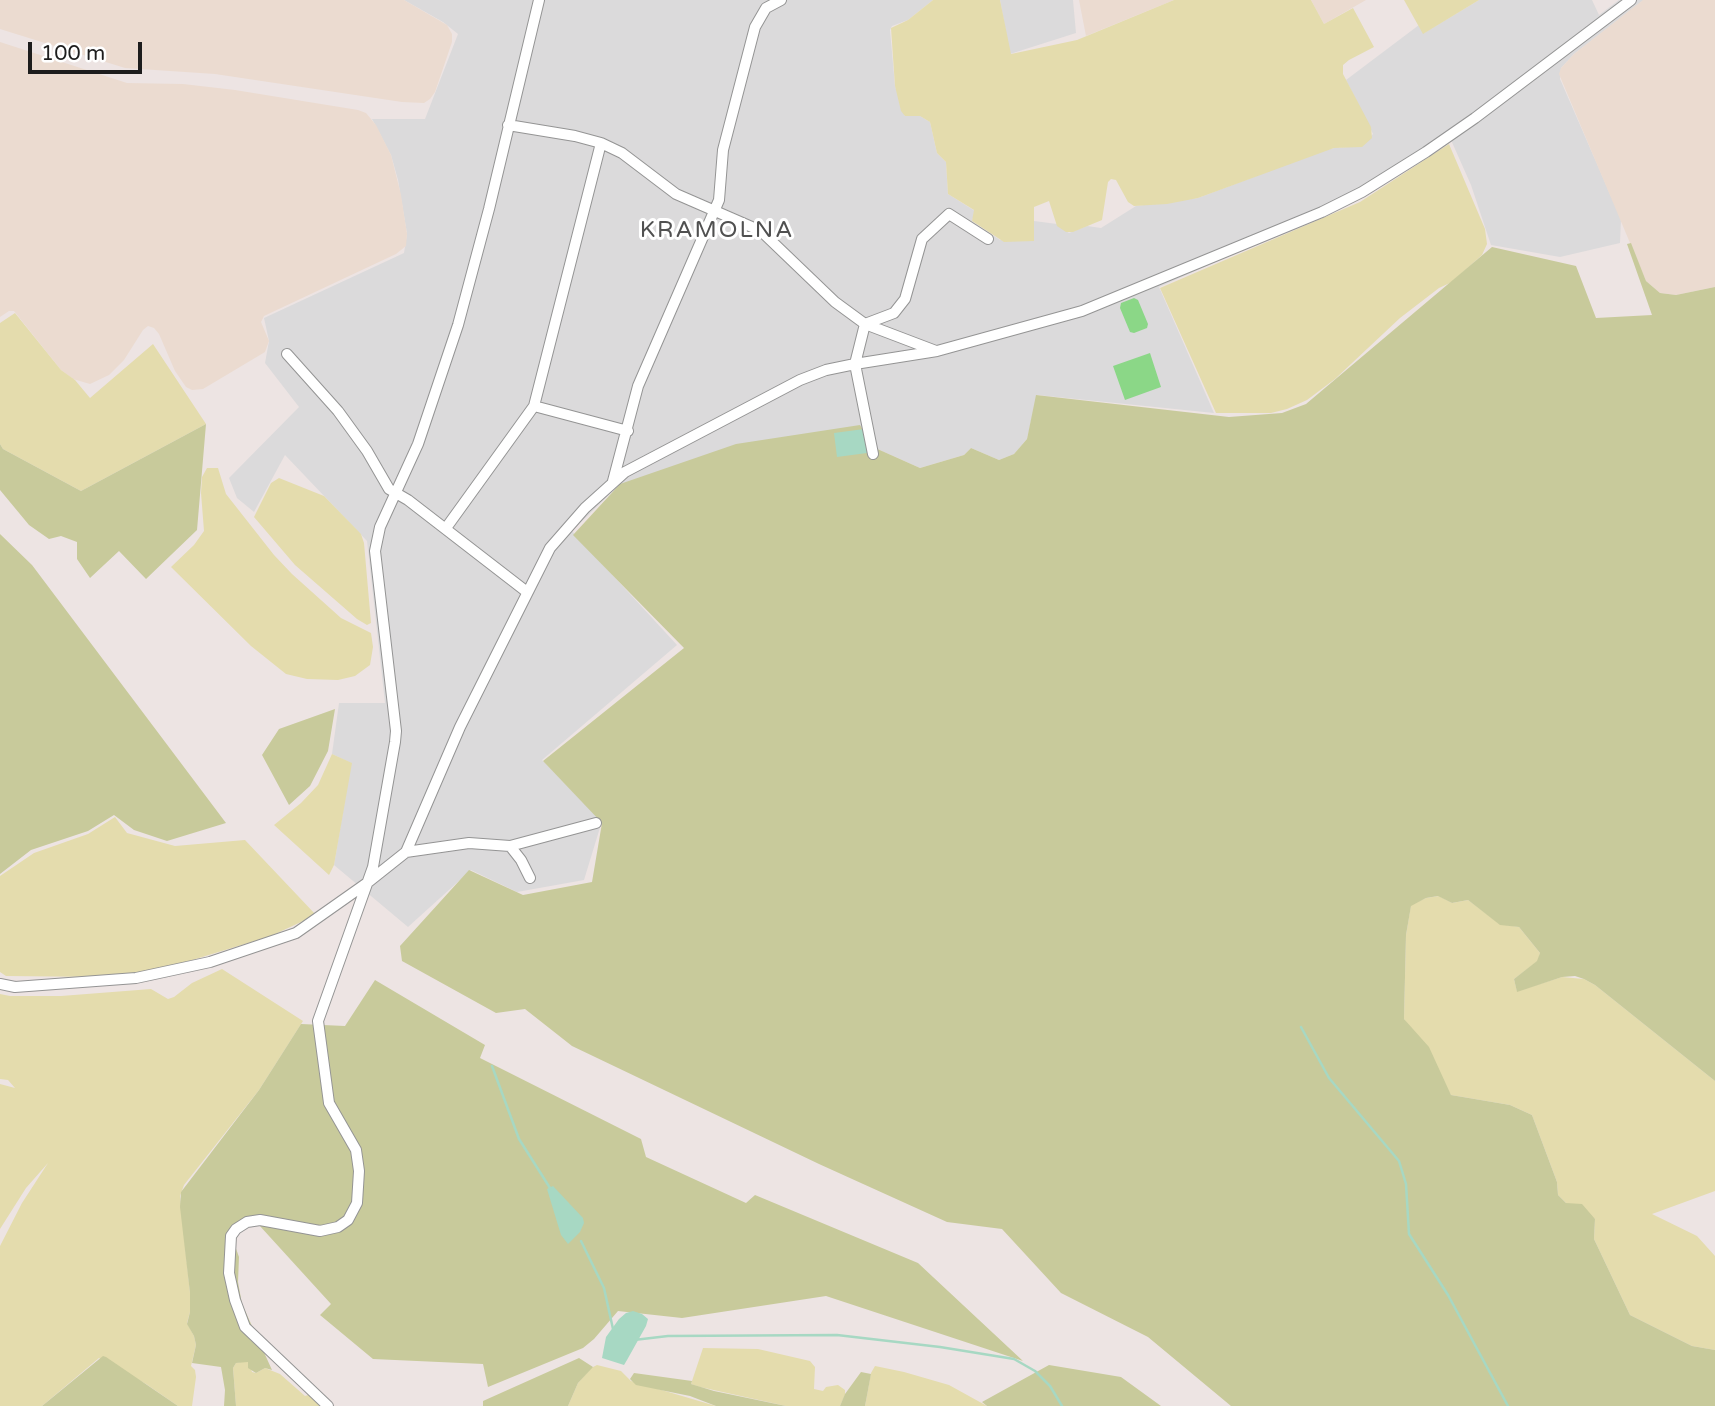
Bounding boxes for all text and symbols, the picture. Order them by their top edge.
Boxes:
scale bar [32,28,145,72]
text: 100 m [41,41,105,66]
district label: KRAMOLNA [641,217,793,245]

